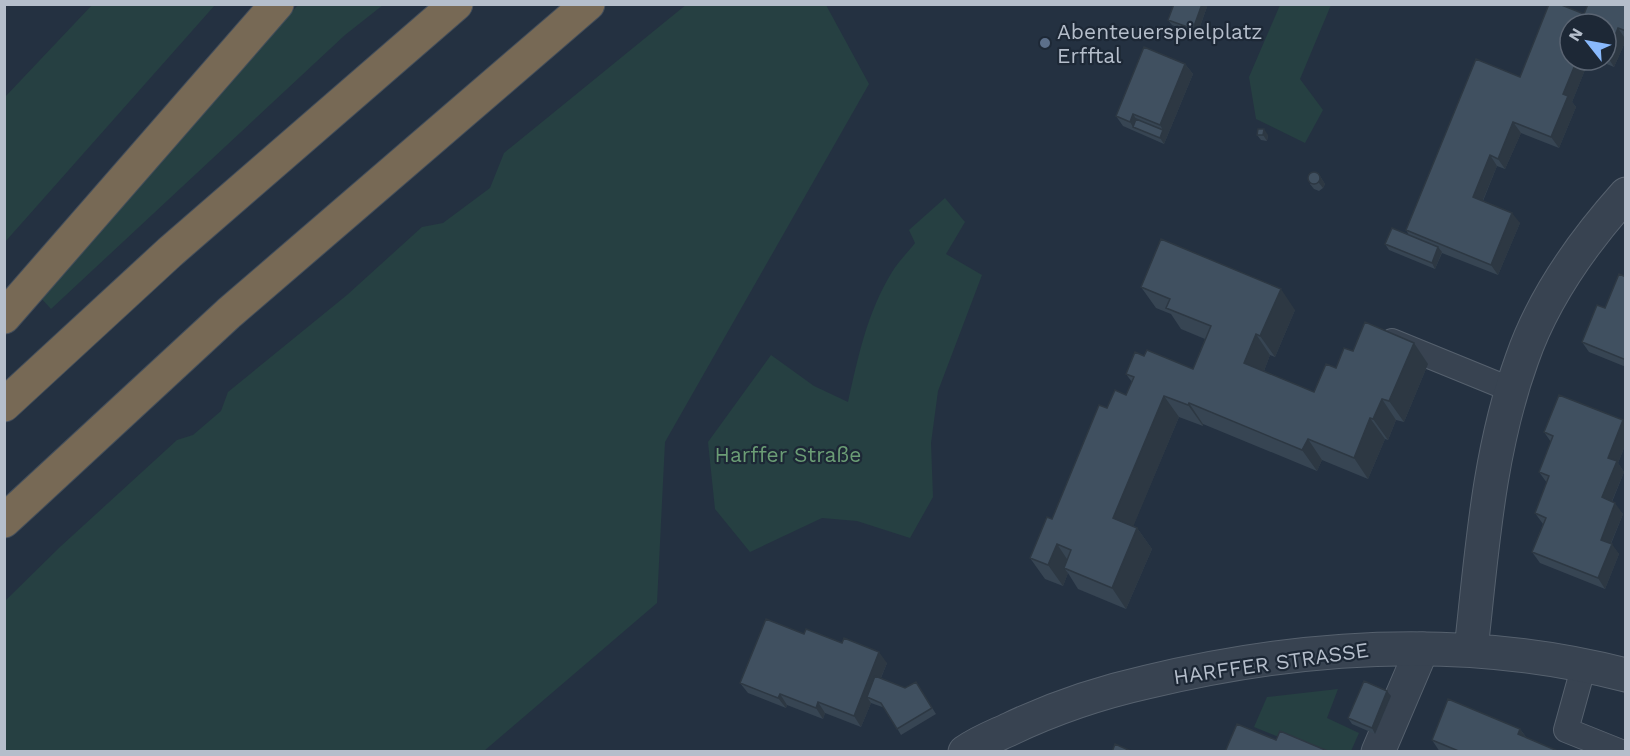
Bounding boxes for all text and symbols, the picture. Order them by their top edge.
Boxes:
north arrow [1558,12,1618,72]
place label: Abenteuerspielplatz Erfftal [1057,19,1263,68]
text: N [1564,25,1587,45]
marker: Abenteuerspielplatz Erfftal [1038,36,1052,50]
park label: Harffer Straße [715,442,861,467]
street label: HARFFER STRASSE [1172,637,1370,689]

